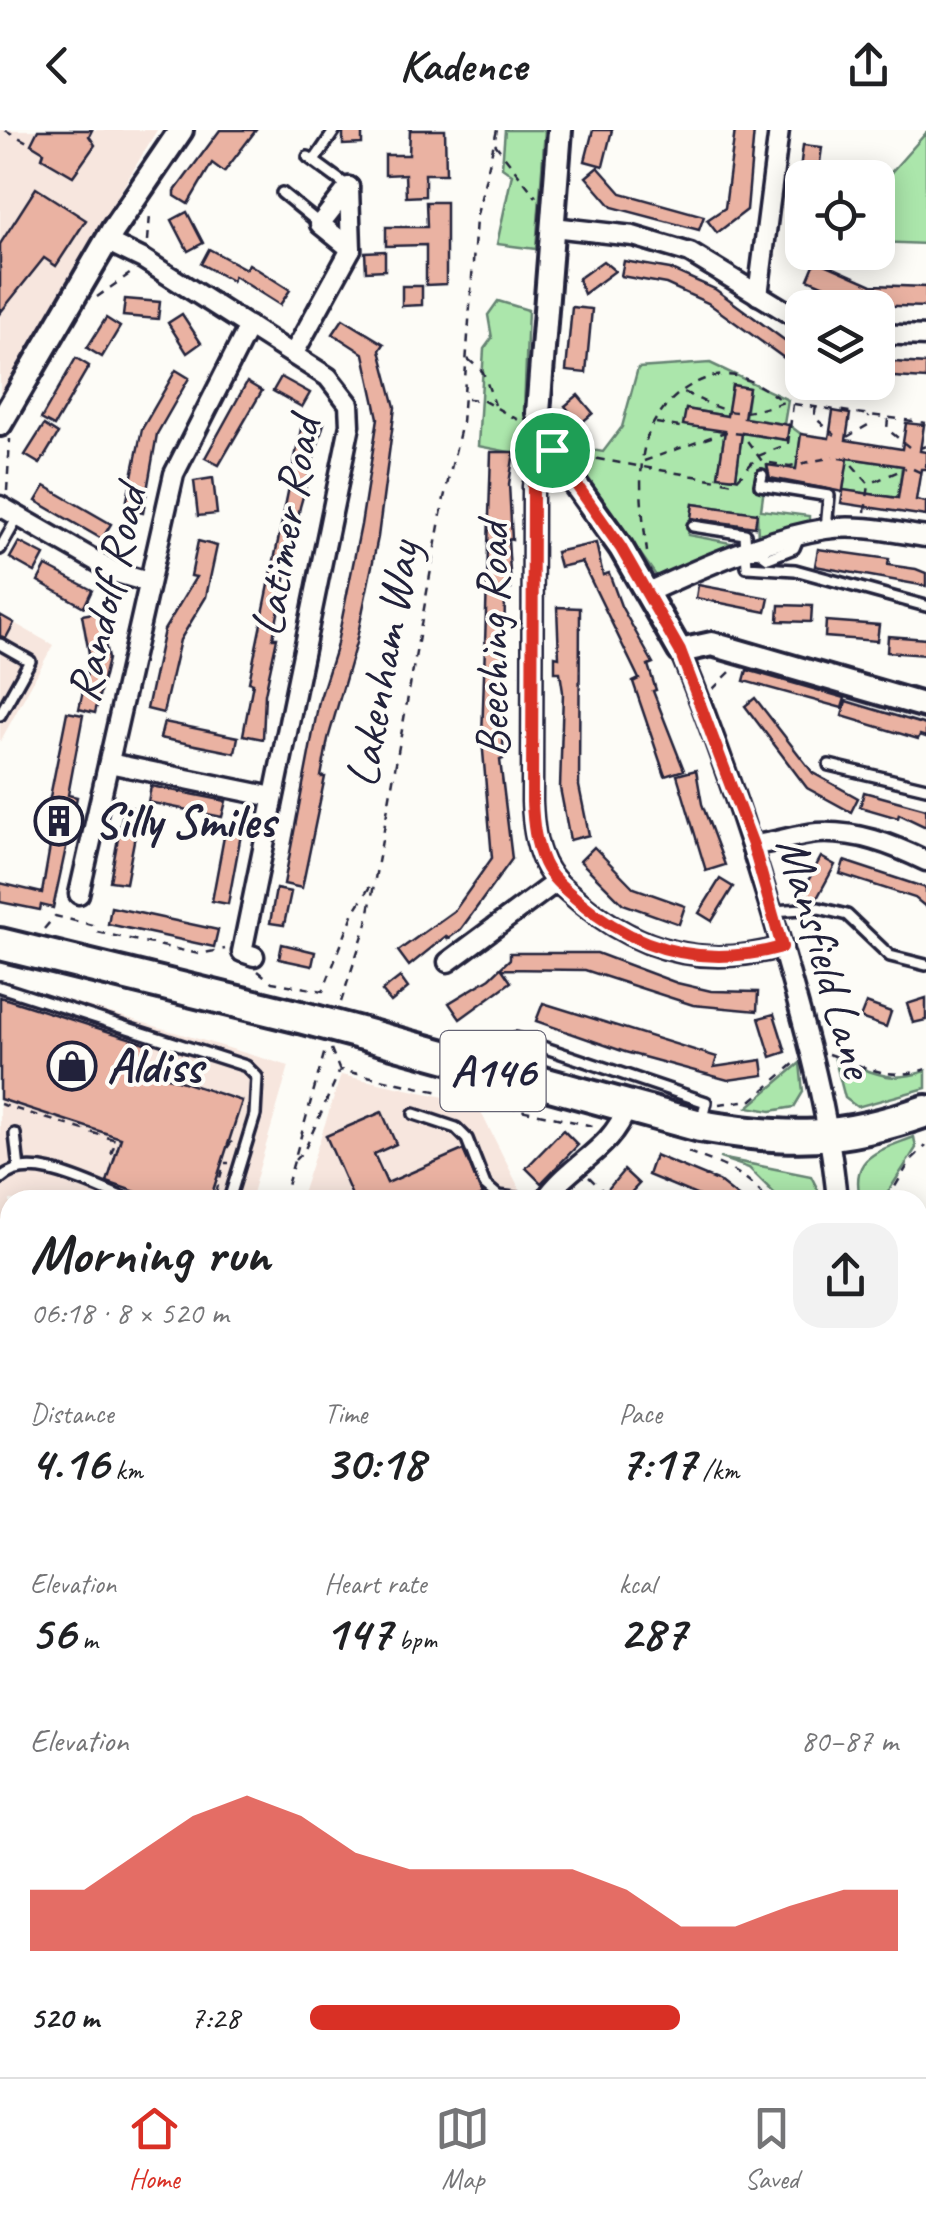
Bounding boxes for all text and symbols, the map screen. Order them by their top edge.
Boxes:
text: Kadence [399,37,527,94]
icon: back [30,38,85,93]
icon: share [841,38,896,93]
map controls [785,160,895,400]
button: locate [785,160,895,270]
button: layers [785,290,895,400]
street label: Latimer Road [236,406,335,641]
pin [510,408,595,493]
icon: arrive [525,423,580,478]
street label: Randolf Road [52,473,162,708]
street label: Beeching Road [462,516,522,757]
street label: Lakenham Way [331,533,434,791]
place label: Silly Smiles [94,791,279,851]
building icon: Silly Smiles [33,795,85,847]
street label: Mansfield Lane [763,830,890,1087]
road number: A146 [440,1031,546,1111]
place label: Aldiss [107,1036,207,1096]
shop icon: Aldiss [46,1040,98,1092]
text: Morning run [30,1219,270,1289]
button: share [793,1223,898,1328]
text: 06:18 · 8 × 520 m [30,1292,228,1333]
text: Distance [30,1396,114,1431]
text: Time [324,1396,367,1431]
text: Pace [619,1396,662,1431]
text: 4.16 [30,1431,108,1494]
text: 30:18 [324,1431,424,1494]
text: 7:17 [619,1431,696,1494]
text: km [108,1452,143,1487]
text: /km [696,1452,739,1487]
text: Elevation [30,1566,116,1601]
text: Heart rate [324,1566,426,1601]
text: kcal [619,1566,656,1601]
text: 56 [30,1601,75,1664]
text: 147 [324,1601,392,1664]
text: 287 [619,1601,686,1664]
text: m [75,1622,98,1657]
text: bpm [392,1622,437,1657]
text: Elevation [30,1720,128,1761]
text: 80–87 m [800,1720,898,1761]
text: 520 m [30,1997,99,2038]
text: 7:28 [190,1997,240,2038]
tab: Home [127,2101,182,2196]
tab: Map [435,2101,490,2196]
tab: Saved [744,2101,799,2196]

